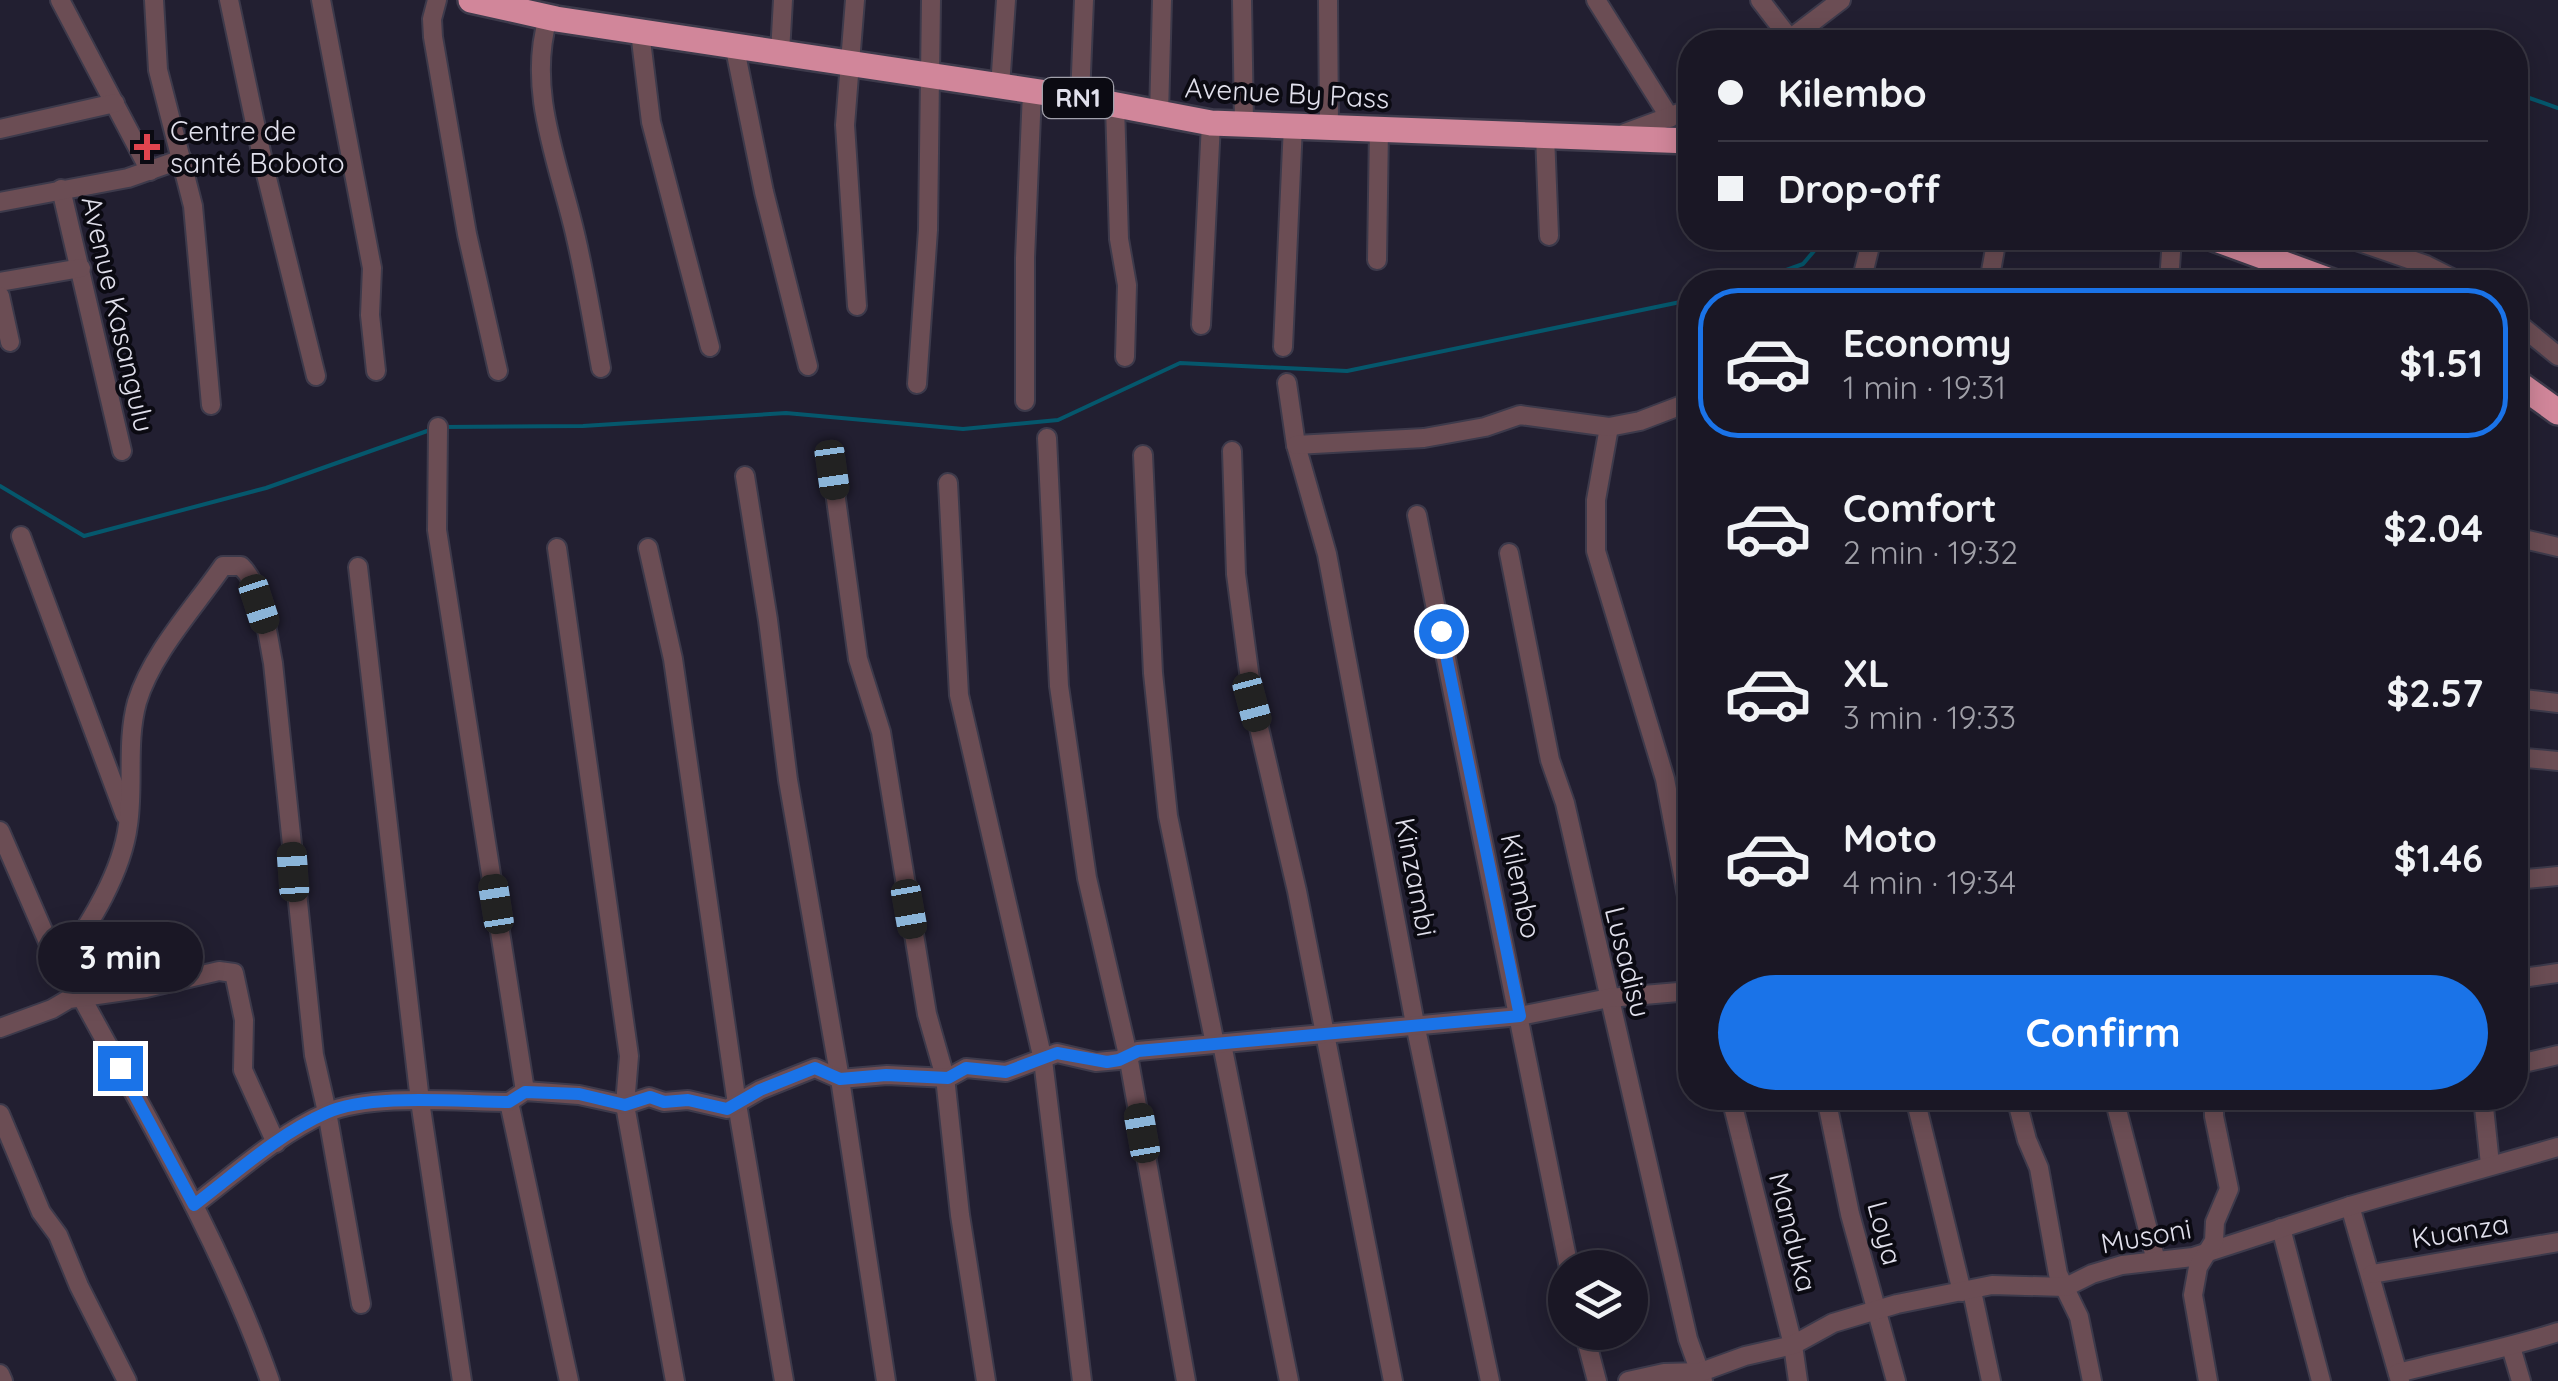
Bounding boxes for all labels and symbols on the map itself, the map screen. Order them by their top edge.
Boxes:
street label: Avenue By Pass [1184,70,1390,115]
road number: RN1 [1043,78,1113,118]
place label: Centre de santé Boboto [170,113,345,180]
marker: Centre de santé Boboto [134,134,160,160]
street label: Avenue Kasangulu [74,192,163,435]
car [813,438,851,502]
car [235,571,283,637]
route start [1419,609,1464,654]
car [1230,669,1274,735]
street label: Kinzambi [1388,815,1445,939]
street label: Kilembo [1493,830,1550,942]
car [276,841,310,903]
car [476,872,516,936]
car [889,877,929,941]
street label: Lusadisu [1598,903,1659,1021]
callout: 3 min [38,923,202,993]
route end [98,1046,143,1091]
car [1122,1101,1162,1165]
street label: Manduka [1762,1169,1825,1295]
street label: Loya [1860,1197,1911,1269]
street label: Kuanza [2409,1206,2511,1255]
street label: Musoni [2098,1210,2194,1261]

